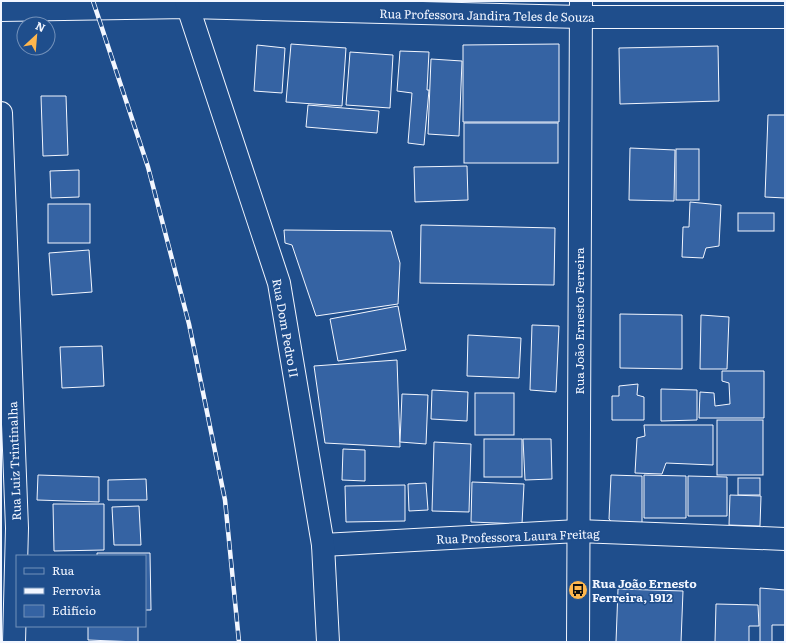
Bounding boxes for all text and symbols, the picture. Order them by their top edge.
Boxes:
street label: Rua Professora Jandira Teles de Souza [379,4,595,26]
north arrow [16,16,56,56]
text: N [33,17,48,35]
street label: Rua João Ernesto Ferreira [570,247,588,395]
street label: Rua Dom Pedro II [268,277,304,379]
street label: Rua Luiz Trintinalha [3,401,25,521]
street label: Rua Professora Laura Freitag [436,524,600,548]
legend [16,555,146,627]
text: Rua [52,561,75,579]
place label: Rua João Ernesto Ferreira, 1912 [592,574,697,606]
bus stop icon: Rua João Ernesto Ferreira, 1912 [567,579,589,601]
text: Ferrovia [52,581,101,599]
text: Edifício [52,601,96,619]

